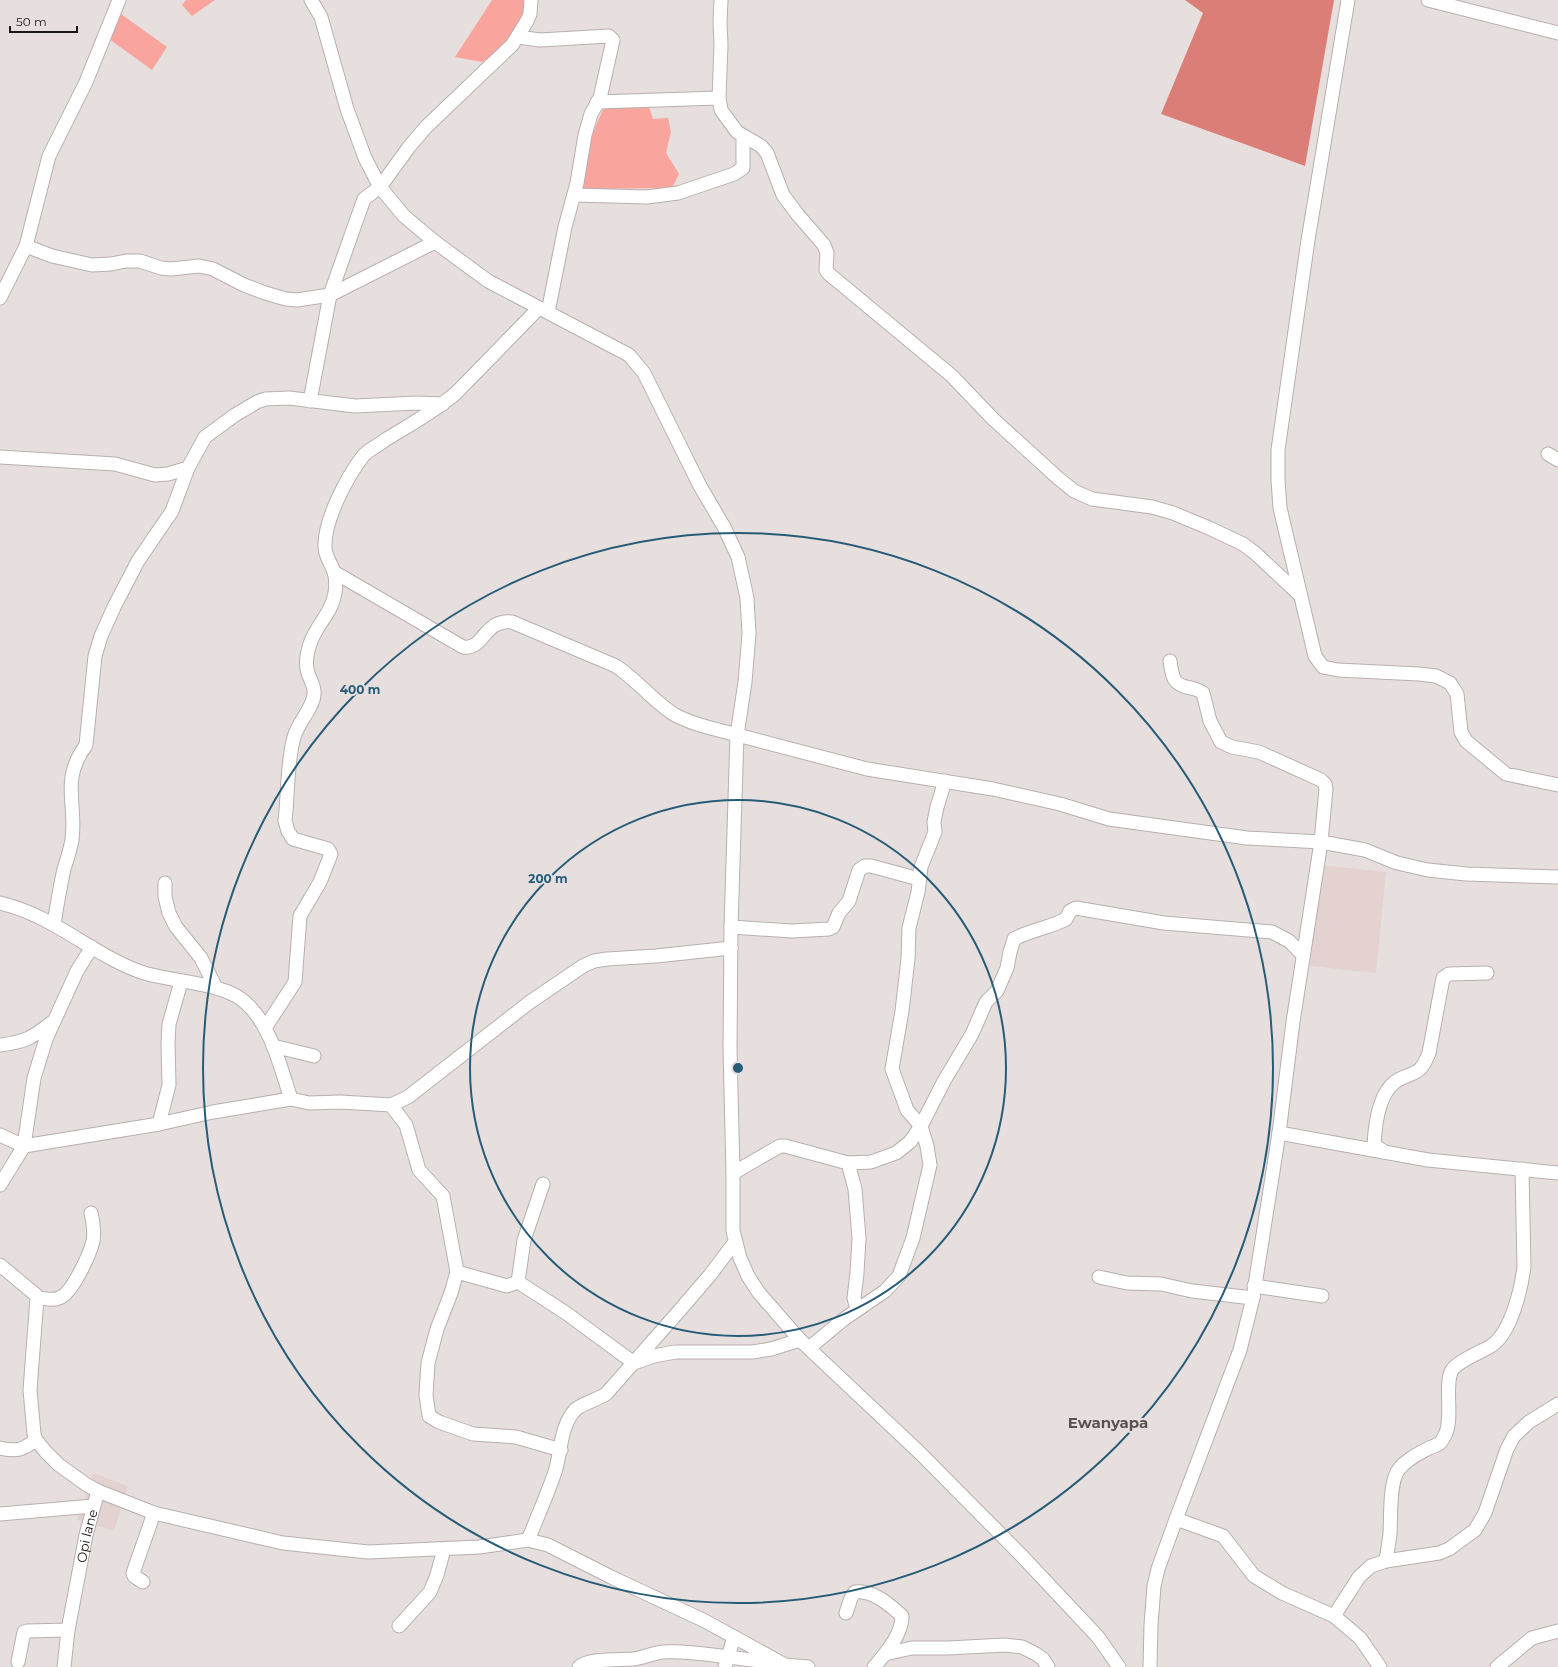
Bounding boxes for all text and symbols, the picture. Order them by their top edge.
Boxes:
scale bar [10,8,77,34]
text: 50 m [16,14,47,29]
text: 400 m [340,682,380,697]
text: 200 m [528,871,568,886]
centre of rings [731,1061,745,1075]
district label: Ewanyapa [1068,1413,1148,1432]
street label: Opi lane [73,1507,101,1564]

